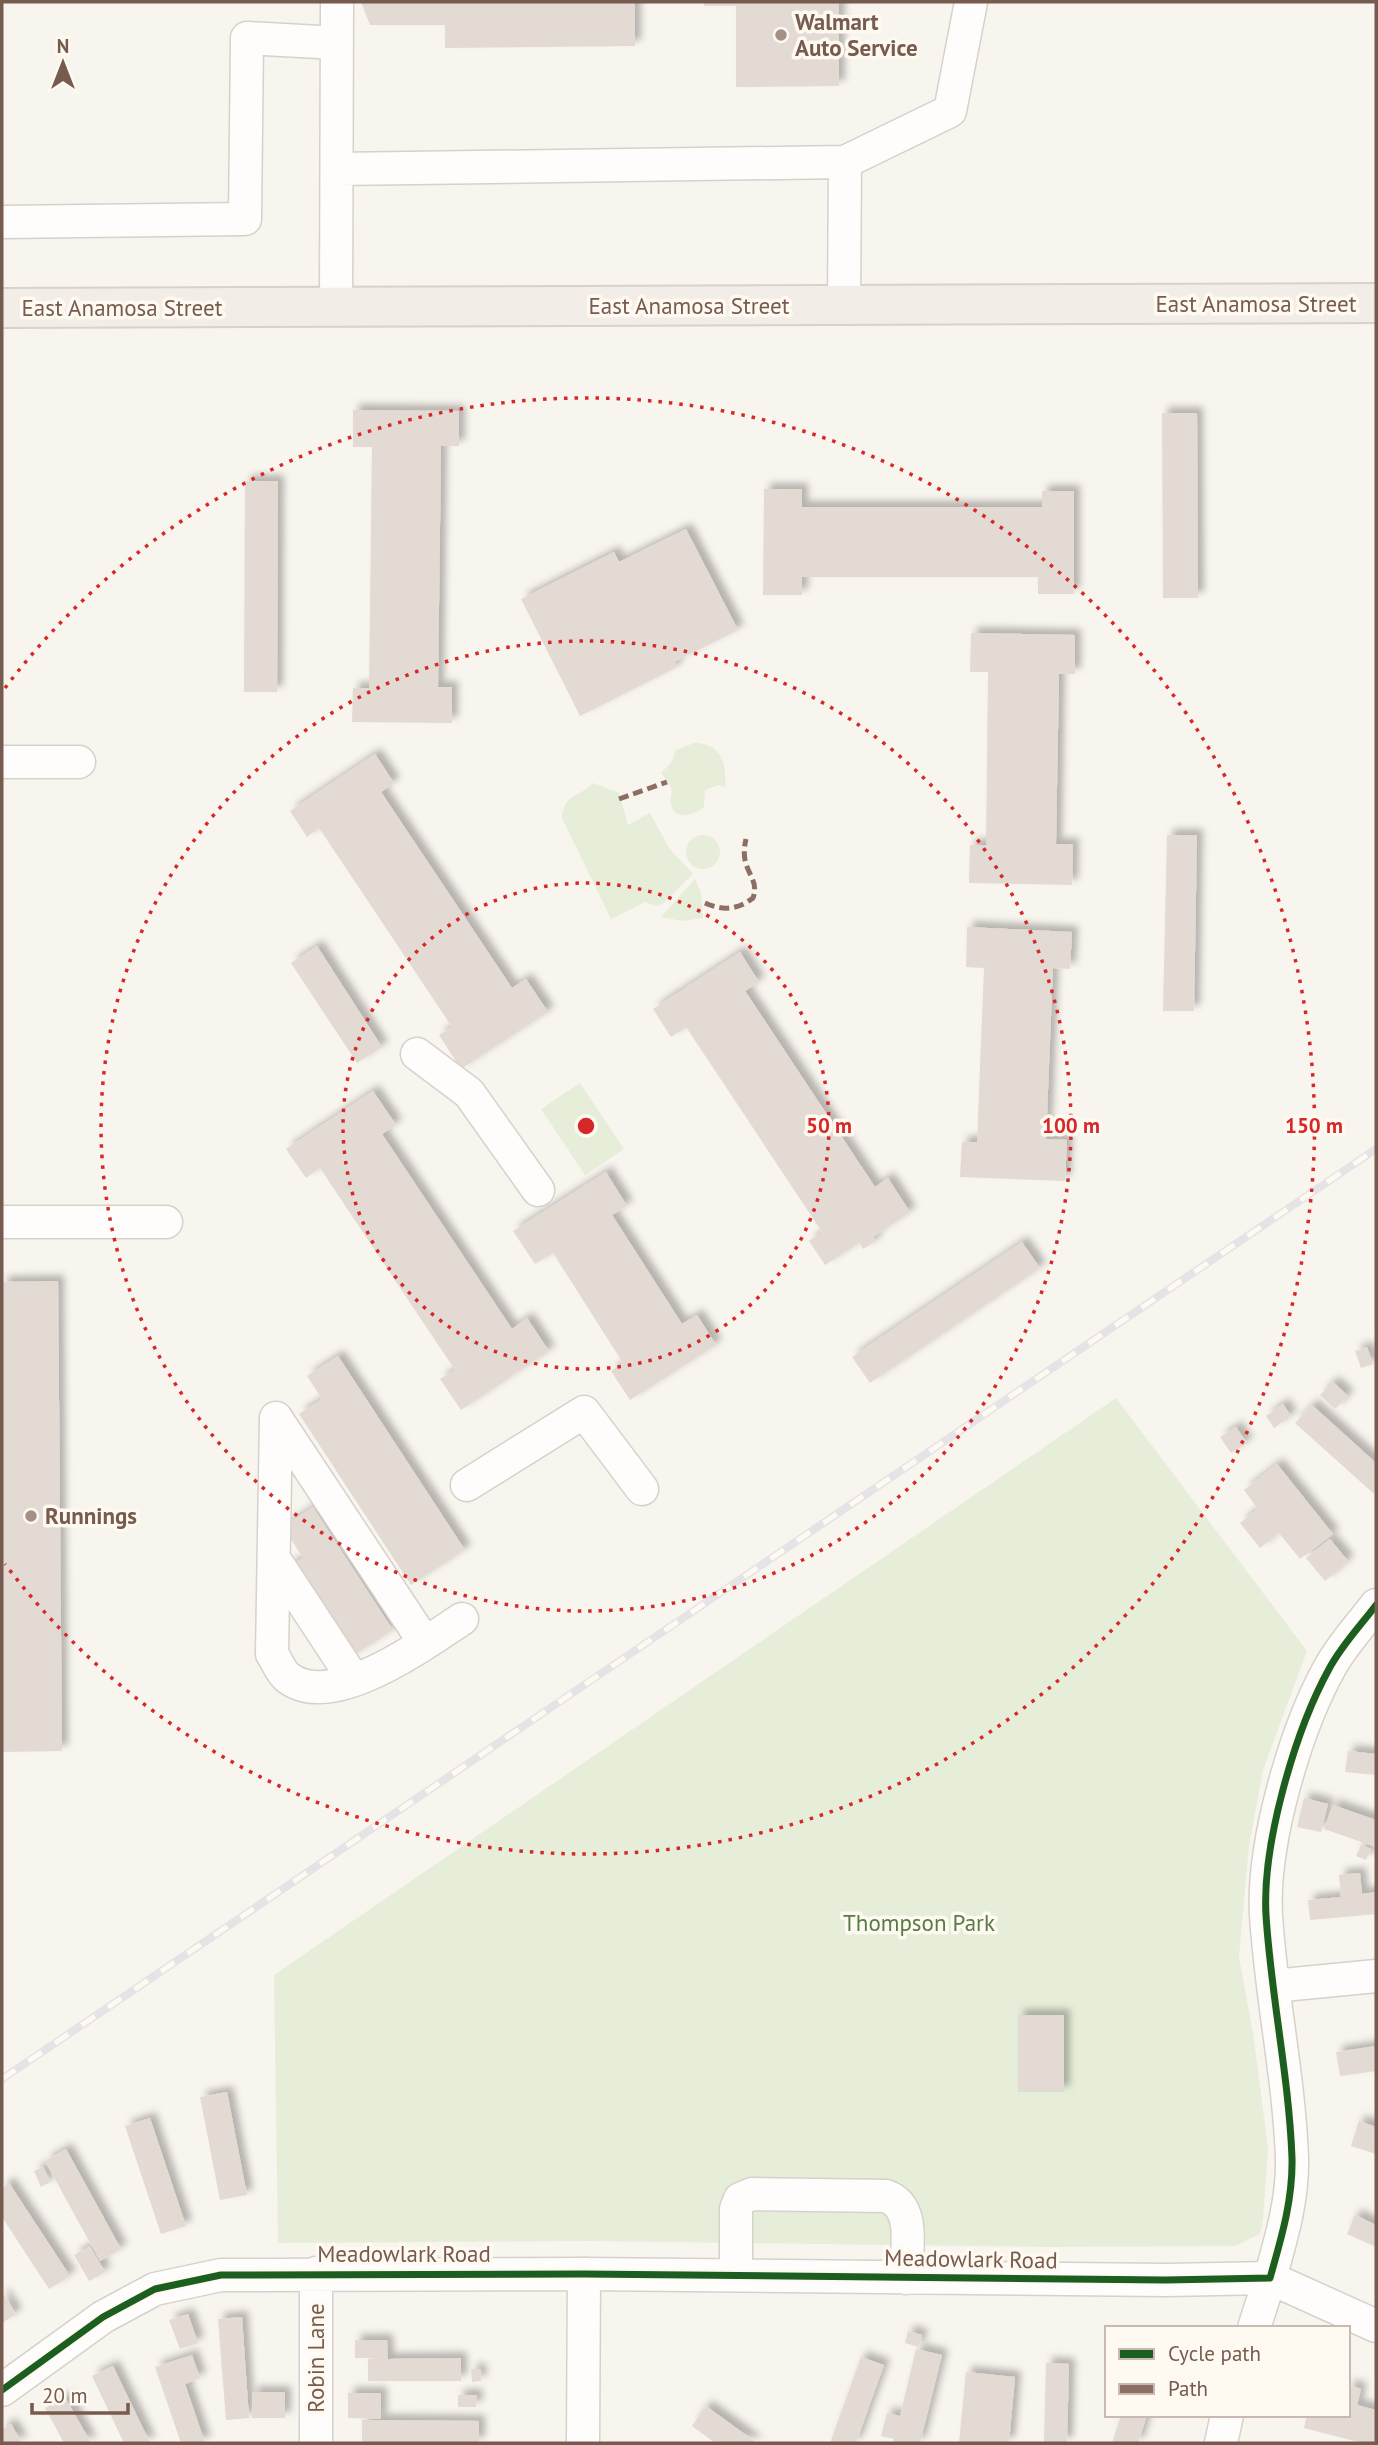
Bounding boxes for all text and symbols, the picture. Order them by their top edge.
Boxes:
place label: Walmart Auto Service [795,7,918,62]
marker: Walmart Auto Service [773,27,789,43]
north arrow [28,28,98,98]
text: N [57,34,69,58]
street label: East Anamosa Street [1155,289,1357,318]
street label: East Anamosa Street [588,291,790,320]
street label: East Anamosa Street [21,293,223,322]
text: 50 m [806,1112,852,1139]
text: 100 m [1042,1112,1100,1139]
text: 150 m [1285,1112,1343,1139]
centre of rings [574,1114,598,1138]
place label: Runnings [45,1501,137,1530]
marker: Runnings [23,1508,39,1524]
park label: Thompson Park [843,1908,995,1937]
street label: Meadowlark Road [317,2239,491,2268]
street label: Meadowlark Road [884,2242,1058,2275]
street label: Robin Lane [301,2303,330,2413]
legend [1105,2326,1350,2417]
text: Cycle path [1168,2340,1261,2367]
scale bar [32,2372,128,2416]
text: Path [1168,2375,1208,2402]
text: 20 m [42,2382,88,2409]

